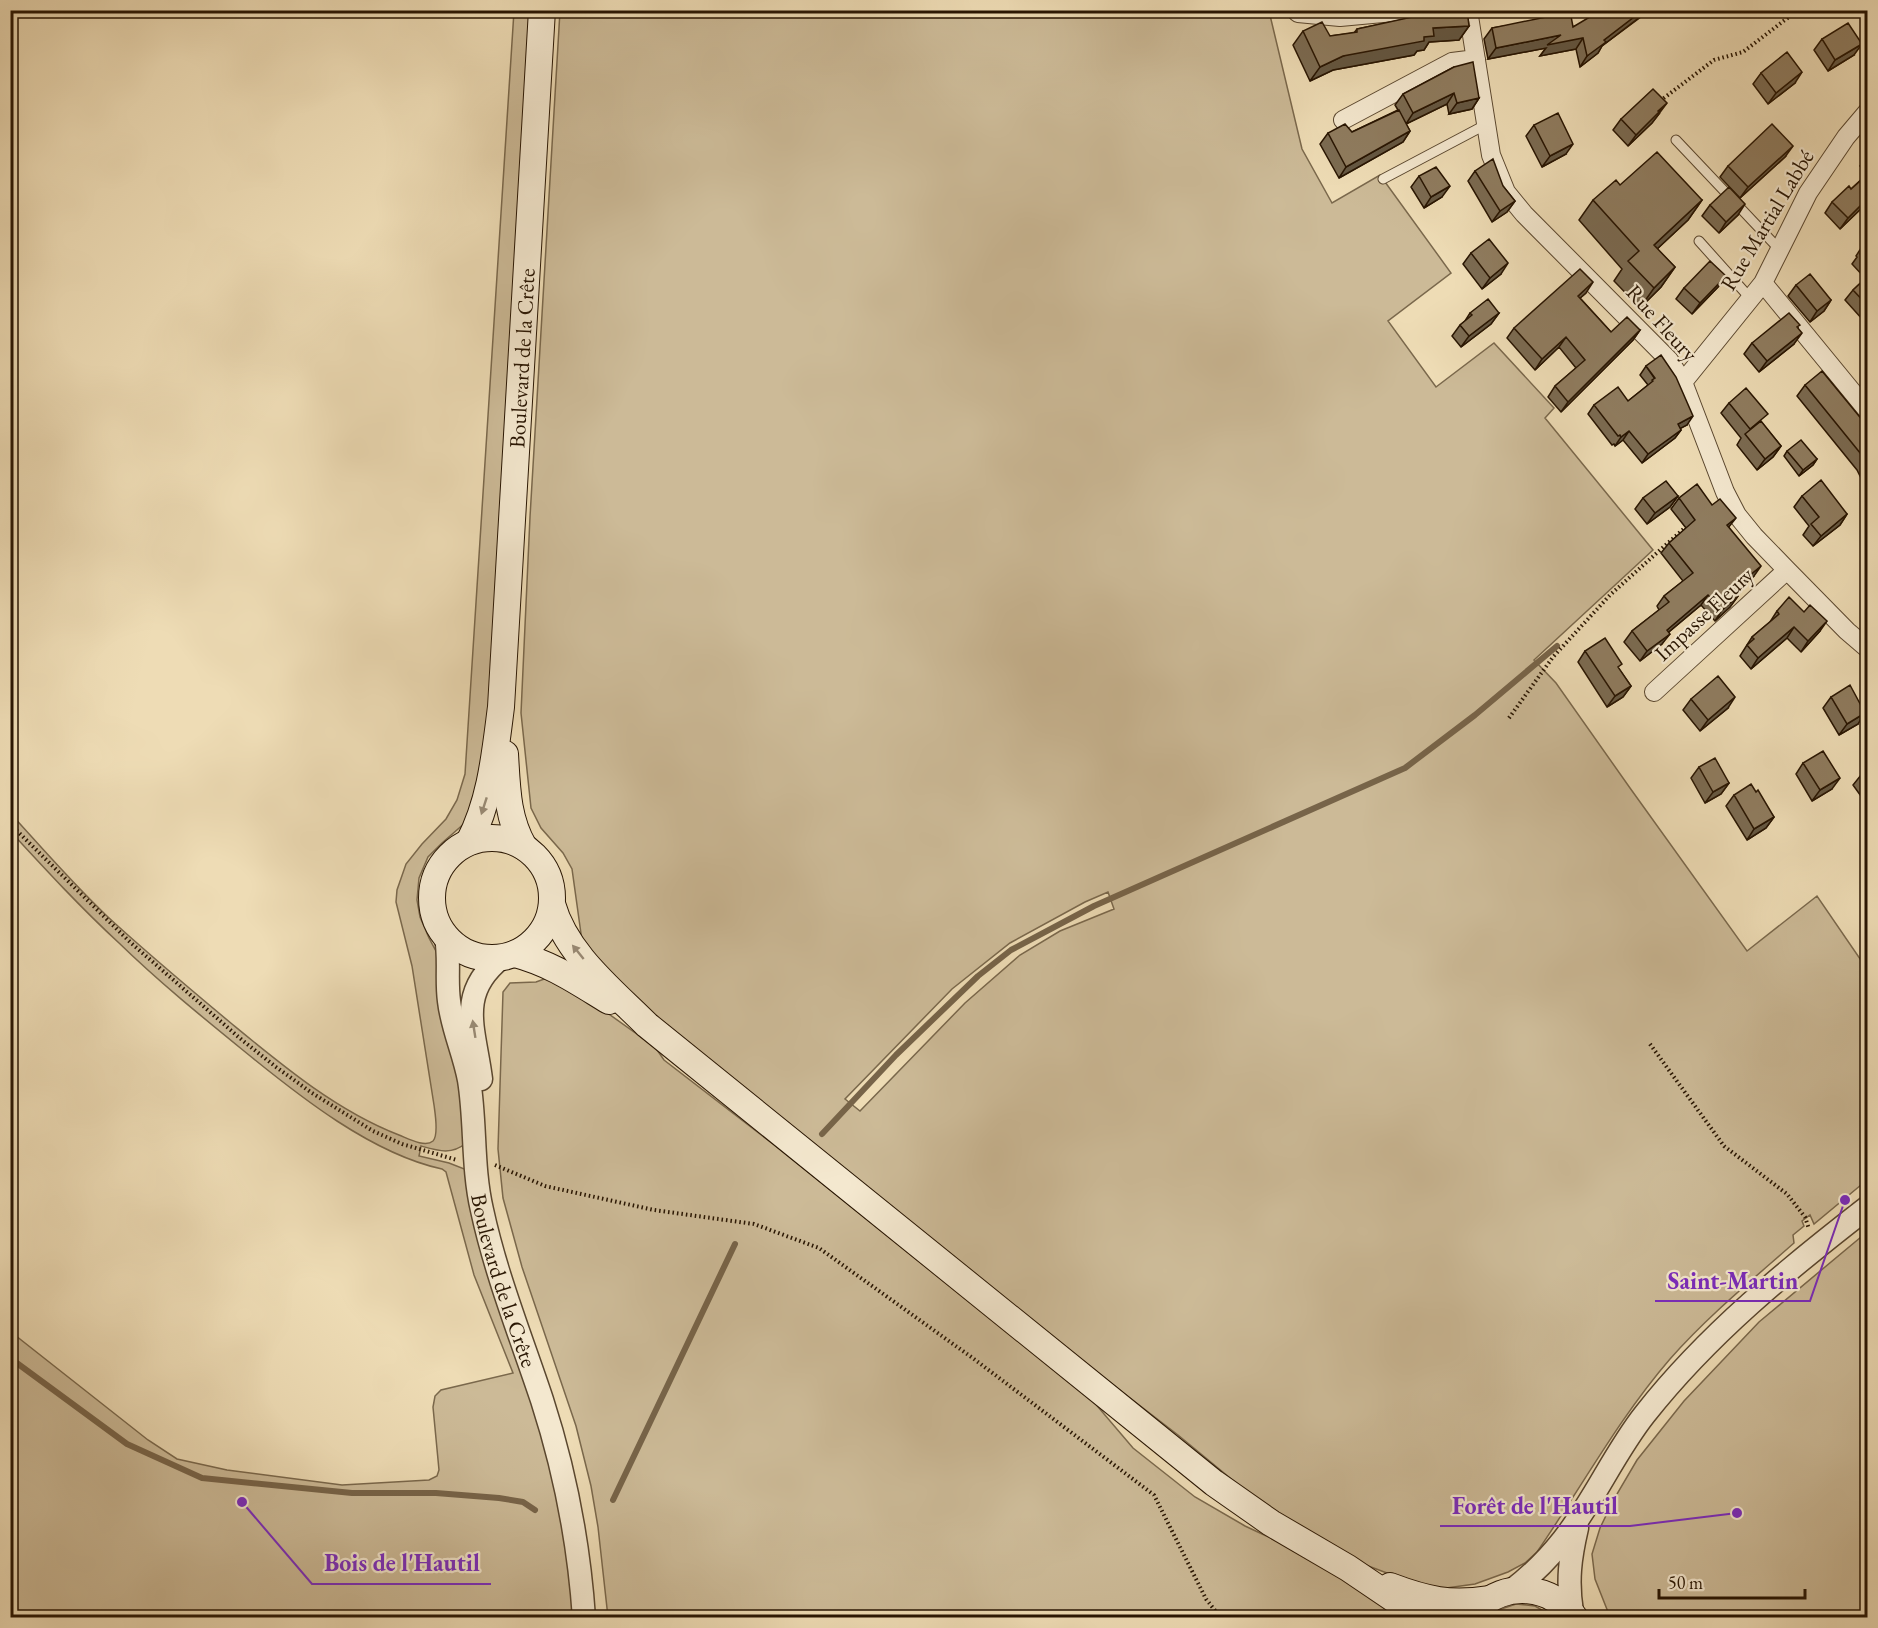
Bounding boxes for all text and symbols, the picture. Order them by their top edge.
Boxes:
street label: Rue Martial Labbé [1714,144,1821,296]
street label: Boulevard de la Crête [502,267,541,449]
street label: Rue Fleury [1620,278,1704,368]
street label: Impasse Fleury [1648,560,1760,667]
one-way arrow [479,797,488,815]
one-way arrow [572,945,584,960]
one-way arrow [469,1019,478,1038]
street label: Boulevard de la Crête [465,1191,544,1371]
callout: Saint-Martin [1655,1259,1810,1301]
text: Saint-Martin [1668,1265,1799,1296]
callout: Forêt de l'Hautil [1440,1484,1630,1526]
text: Forêt de l'Hautil [1452,1490,1618,1521]
callout: Bois de l'Hautil [312,1542,491,1584]
text: Bois de l'Hautil [324,1547,480,1578]
scale bar [1659,1562,1804,1600]
text: 50 m [1668,1571,1703,1594]

